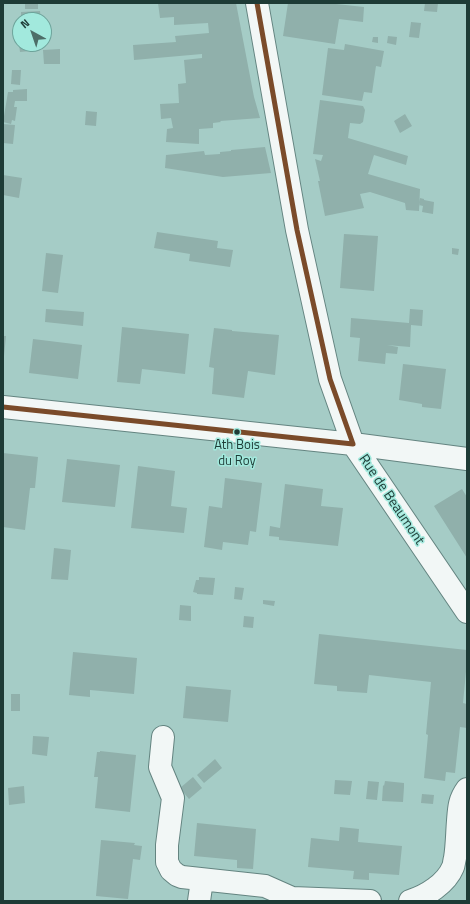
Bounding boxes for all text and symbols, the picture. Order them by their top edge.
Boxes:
north arrow [12,12,52,52]
text: N [17,15,33,32]
marker: Ath Bois du Roy [232,427,242,437]
place label: Ath Bois du Roy [214,438,260,469]
street label: Rue de Beaumont [355,452,427,548]

